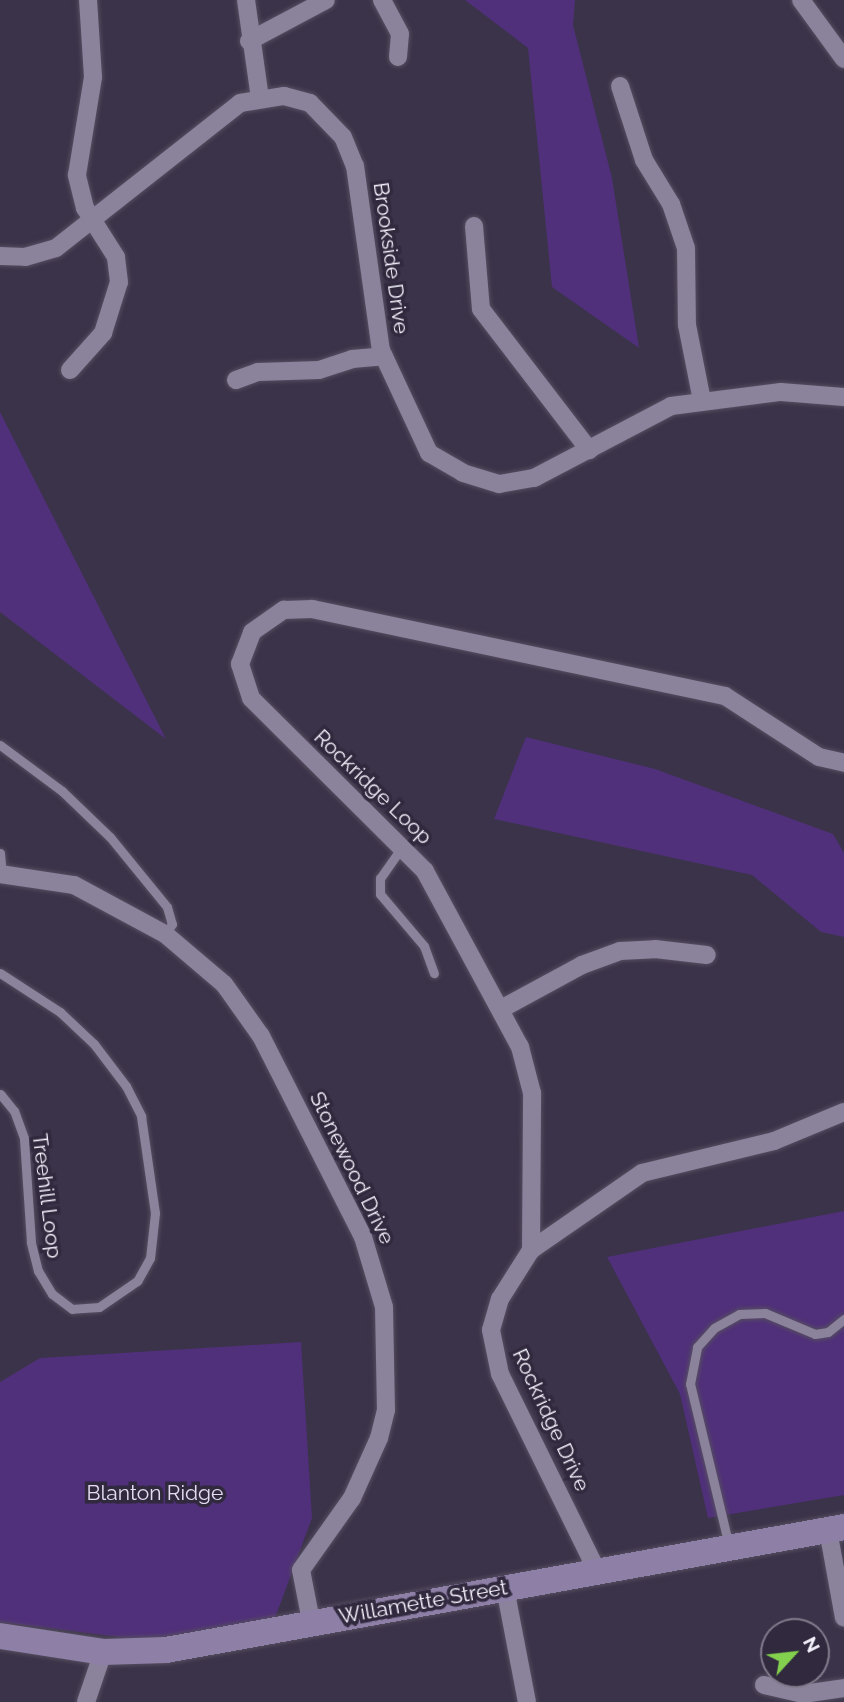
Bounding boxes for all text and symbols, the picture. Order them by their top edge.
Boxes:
street label: Brookside Drive [368,181,414,335]
street label: Rockridge Loop [309,724,437,850]
street label: Stonewood Drive [304,1088,400,1248]
street label: Treehill Loop [27,1132,67,1260]
street label: Rockridge Drive [507,1345,595,1495]
park label: Blanton Ridge [87,1480,223,1506]
street label: Willamette Street [337,1575,509,1629]
north arrow [760,1618,830,1688]
text: N [799,1633,825,1656]

